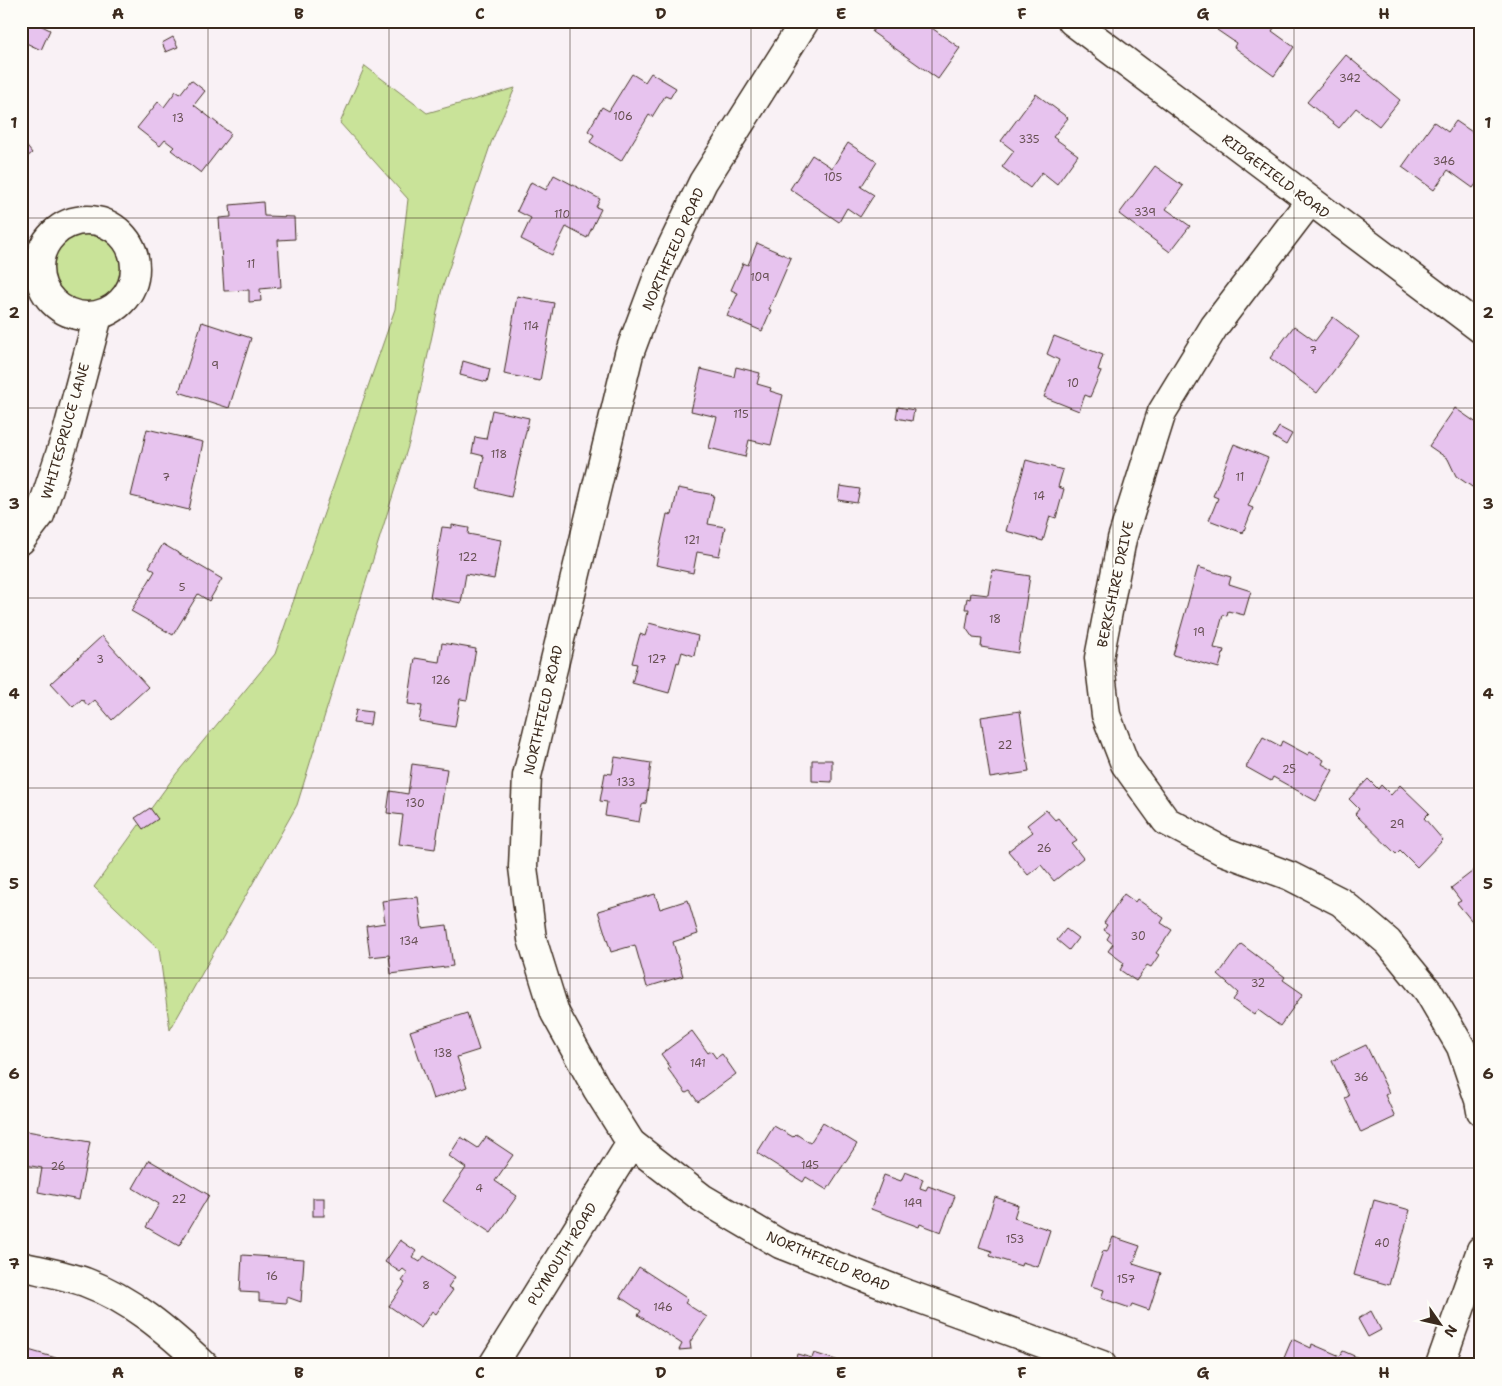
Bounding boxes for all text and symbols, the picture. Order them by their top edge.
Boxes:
text: A [112,3,124,24]
text: B [294,3,304,24]
text: C [475,3,485,24]
text: D [655,3,667,24]
text: E [836,3,846,24]
text: F [1017,3,1027,24]
text: G [1197,3,1210,24]
text: H [1378,3,1390,24]
house number: 342 [1339,71,1361,86]
house number: 106 [613,109,633,124]
house number: 13 [172,111,184,126]
text: 1 [10,112,18,133]
text: 1 [1484,112,1492,133]
street label: RIDGEFIELD ROAD [1219,130,1333,222]
house number: 335 [1018,132,1040,147]
house number: 346 [1433,154,1455,169]
house number: 105 [824,170,843,185]
street label: NORTHFIELD ROAD [638,185,708,313]
house number: 339 [1134,205,1156,220]
house number: 110 [554,207,570,222]
house number: 11 [247,257,255,272]
house number: 109 [750,270,770,285]
text: 2 [8,302,20,323]
text: 2 [1482,302,1494,323]
house number: 114 [523,319,539,334]
house number: 7 [1309,343,1317,358]
house number: 9 [211,358,219,373]
street label: WHITESPRUCE LANE [37,360,93,501]
house number: 10 [1067,376,1079,391]
house number: 115 [733,407,749,422]
house number: 118 [491,447,507,462]
house number: 7 [162,470,170,485]
house number: 11 [1236,470,1244,485]
house number: 14 [1033,489,1045,504]
text: 3 [8,493,20,514]
text: 3 [1482,493,1494,514]
street label: BERKSHIRE DRIVE [1093,519,1137,649]
house number: 121 [684,533,700,548]
house number: 122 [459,550,477,565]
house number: 5 [179,580,186,595]
house number: 18 [989,612,1001,627]
house number: 19 [1193,625,1205,640]
street label: NORTHFIELD ROAD [519,644,567,776]
house number: 3 [96,652,104,667]
house number: 127 [648,652,667,667]
house number: 126 [432,673,450,688]
text: 4 [8,683,20,704]
text: 4 [1482,683,1494,704]
house number: 22 [998,738,1012,753]
house number: 25 [1282,762,1296,777]
house number: 133 [617,775,635,790]
house number: 130 [405,796,425,811]
house number: 29 [1390,817,1404,832]
house number: 26 [1037,841,1051,856]
text: 5 [9,873,19,894]
text: 5 [1483,873,1493,894]
house number: 30 [1130,929,1146,944]
house number: 134 [399,934,419,949]
house number: 32 [1251,976,1265,991]
house number: 138 [433,1046,453,1061]
house number: 141 [690,1056,706,1071]
text: 6 [8,1063,20,1084]
text: 6 [1482,1063,1494,1084]
house number: 36 [1353,1070,1369,1085]
house number: 145 [801,1158,819,1173]
house number: 26 [51,1159,65,1174]
house number: 4 [475,1181,483,1196]
house number: 22 [172,1192,186,1207]
house number: 149 [903,1196,923,1211]
street label: PLYMOUTH ROAD [523,1199,601,1309]
street label: NORTHFIELD ROAD [764,1227,892,1295]
house number: 153 [1006,1232,1024,1247]
house number: 40 [1374,1236,1390,1251]
text: 7 [8,1253,20,1274]
text: 7 [1482,1253,1494,1274]
house number: 16 [266,1269,278,1284]
house number: 157 [1117,1272,1135,1287]
house number: 8 [422,1278,430,1293]
north arrow [1414,1298,1464,1348]
house number: 146 [653,1300,673,1315]
text: N [1440,1322,1461,1341]
text: A [112,1362,124,1383]
text: B [294,1362,304,1383]
text: C [475,1362,485,1383]
text: D [655,1362,667,1383]
text: E [836,1362,846,1383]
text: F [1017,1362,1027,1383]
text: G [1197,1362,1210,1383]
text: H [1378,1362,1390,1383]

